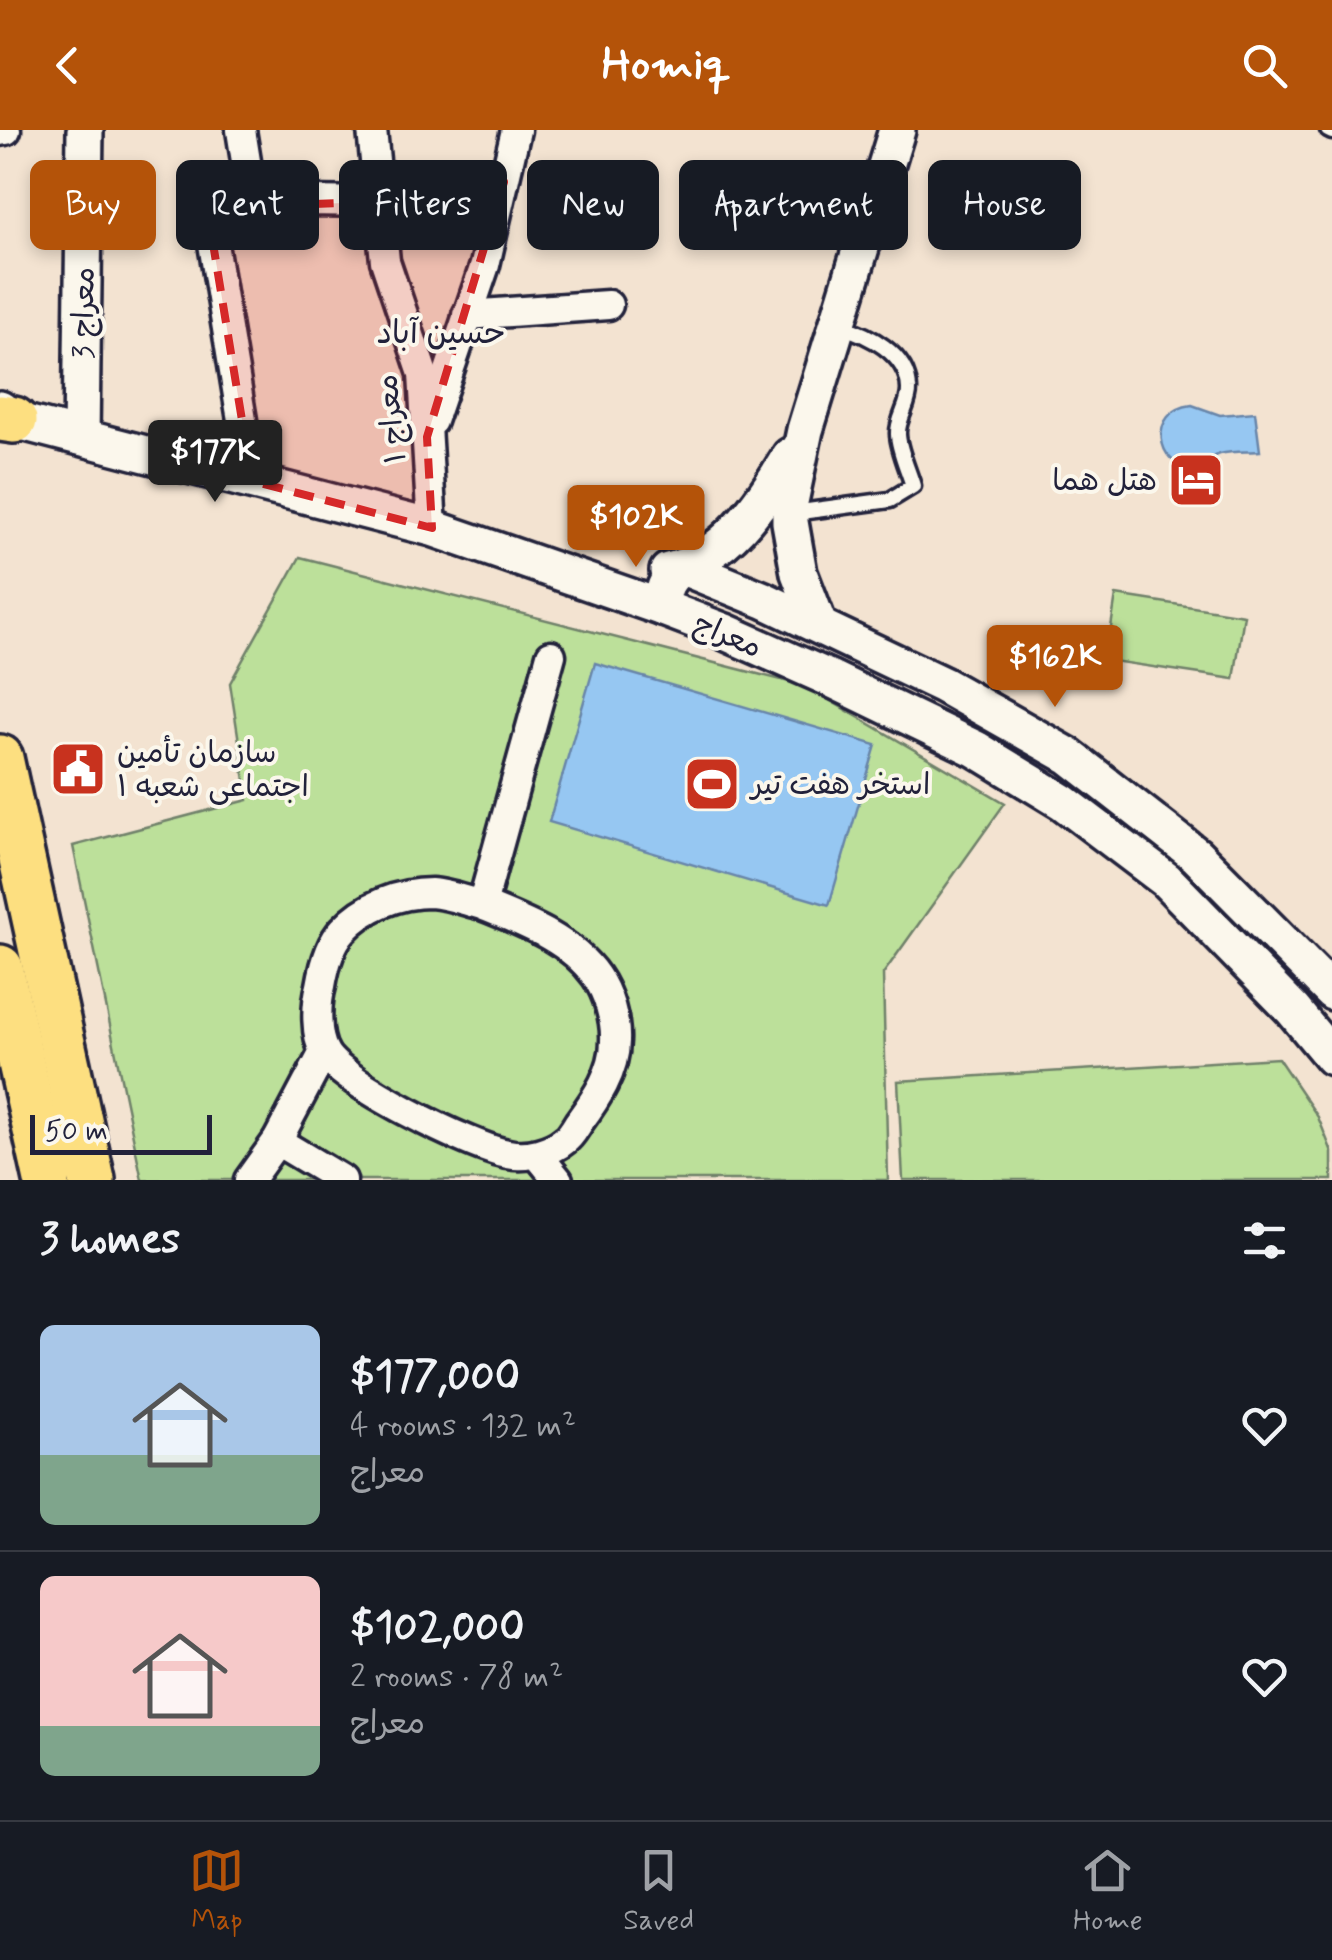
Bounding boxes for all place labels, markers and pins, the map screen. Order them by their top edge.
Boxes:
pin: $177K [145,420,285,505]
hotel icon: هتل هما [1166,450,1226,510]
place label: هتل هما [1052,462,1157,501]
pin: $102K [566,485,706,570]
pin: $162K [985,625,1125,710]
place label: سازمان تأمین اجتماعی شعبه ۱ [117,734,309,807]
public building icon: سازمان تأمین اجتماعی شعبه ۱ [48,739,108,799]
sports icon: استخر هفت تیر [682,754,742,814]
place label: استخر هفت تیر [748,766,930,805]

